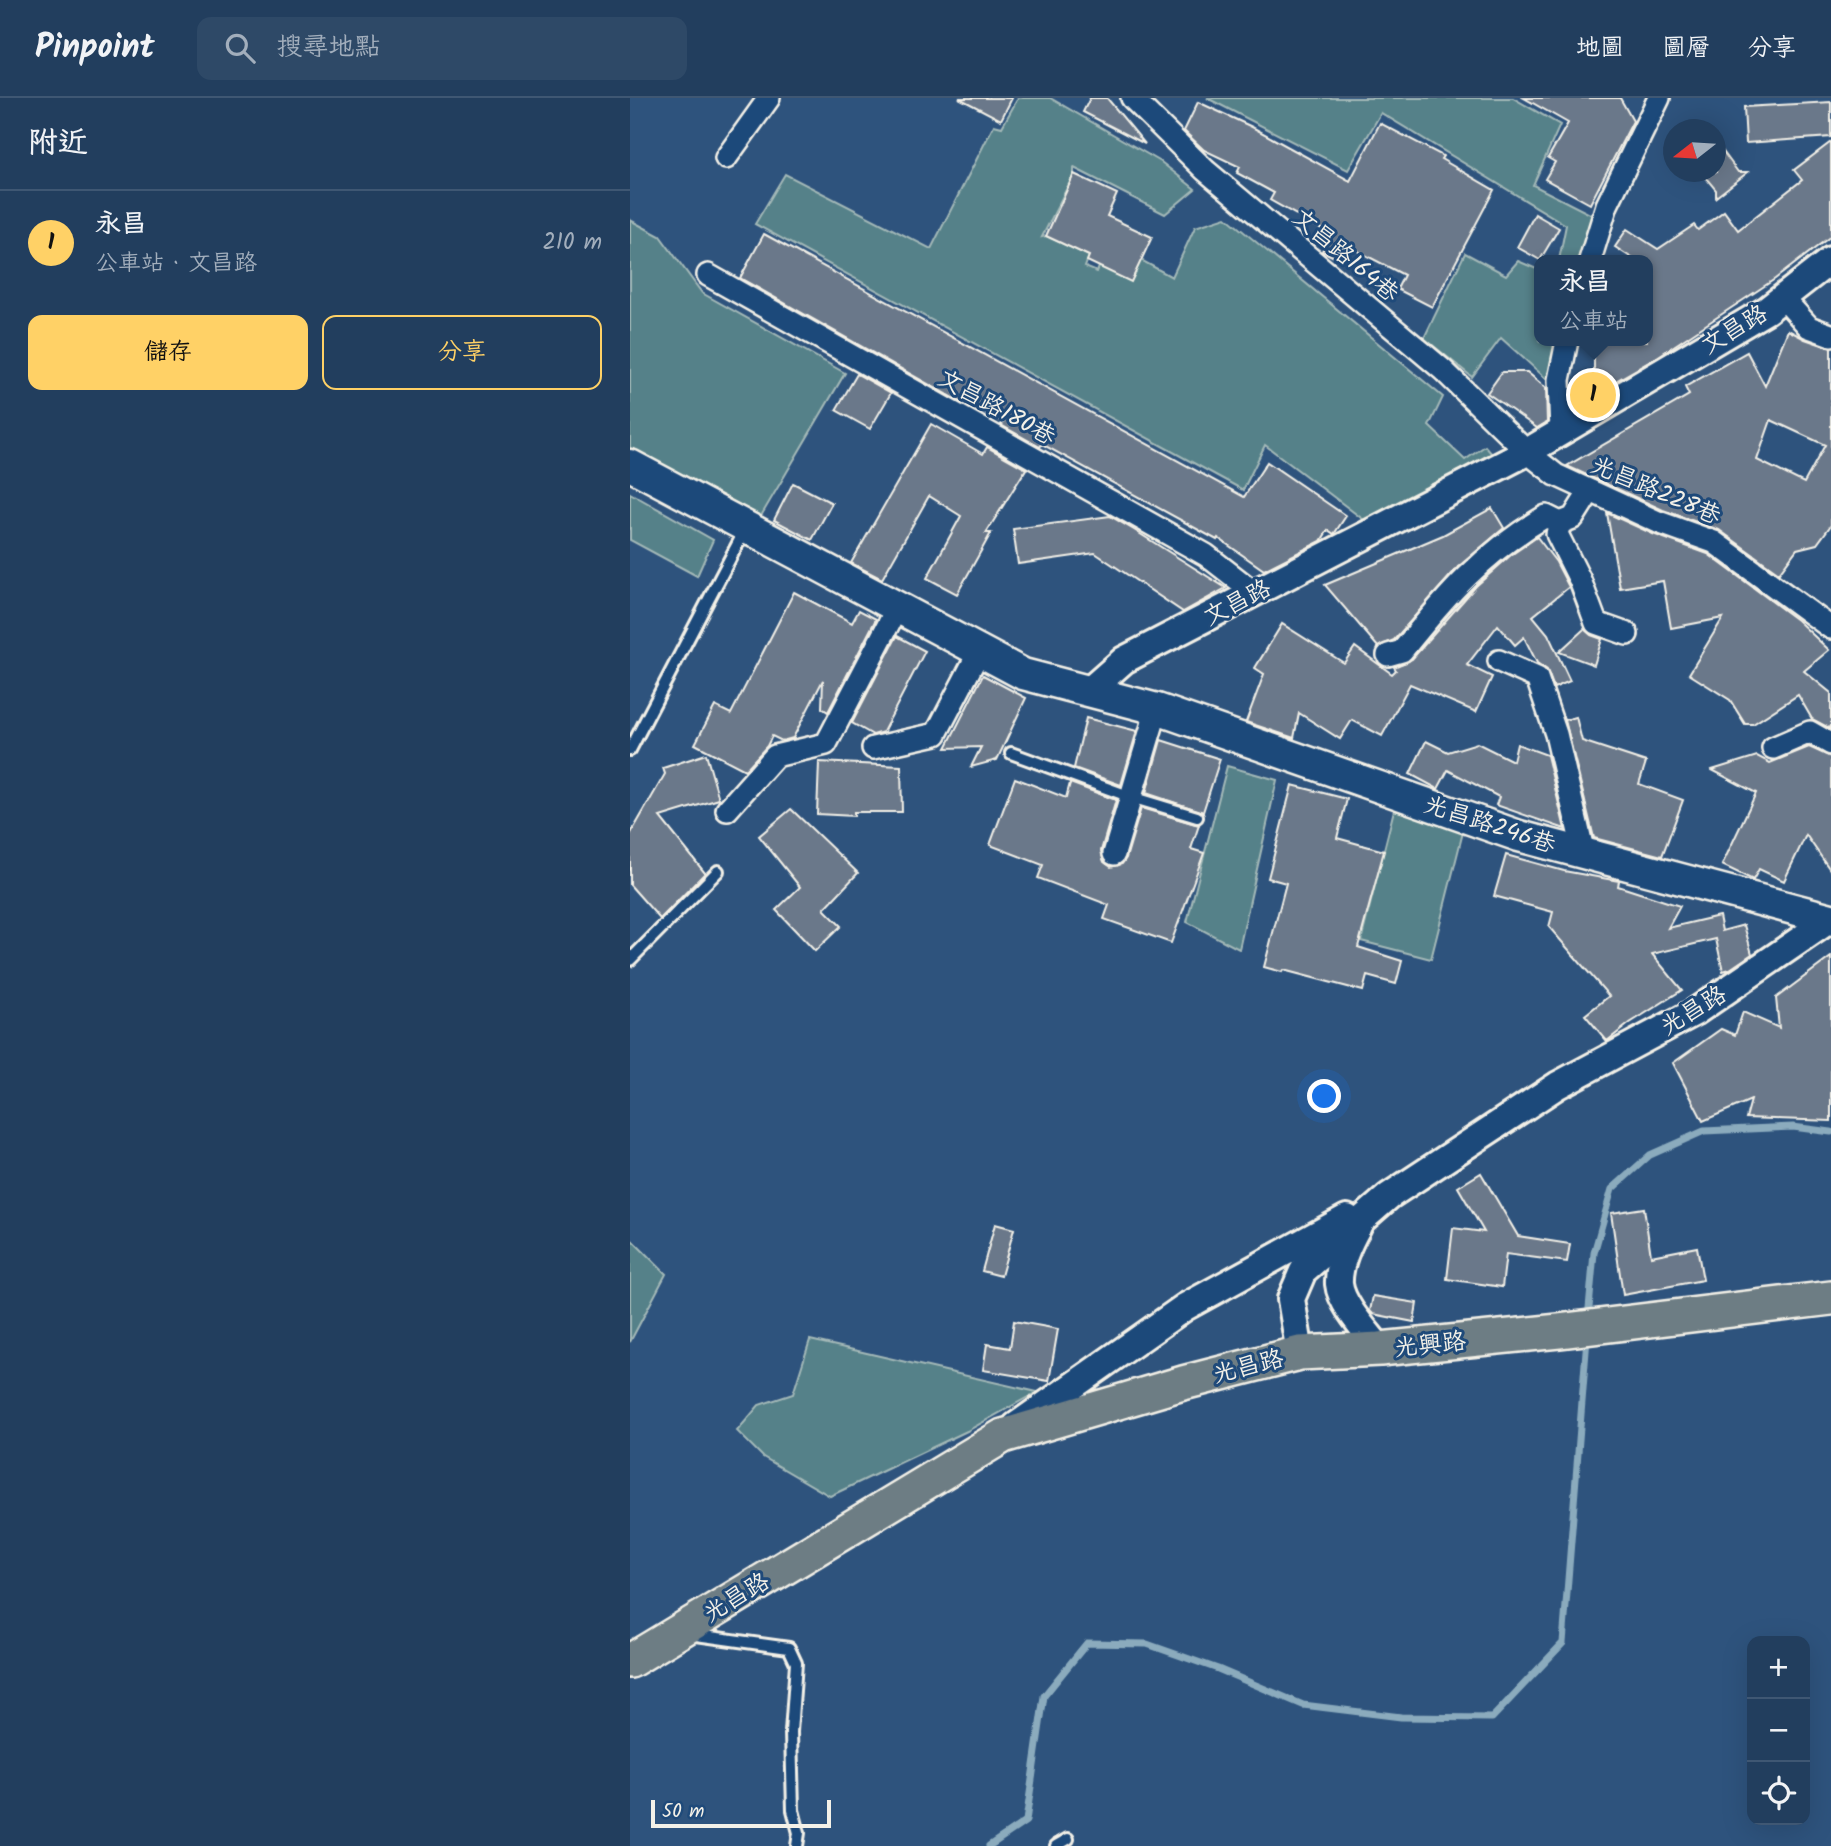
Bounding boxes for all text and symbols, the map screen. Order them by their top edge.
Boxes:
search box [197,17,687,80]
text: Pinpoint [35,22,155,75]
text: 搜尋地點 [277,27,381,69]
icon: search [221,29,259,67]
text: 地圖 [1576,29,1624,68]
text: 圖層 [1662,29,1710,68]
text: 分享 [1748,29,1796,68]
north arrow [1663,119,1726,182]
text: 附近 [28,120,88,168]
street label: 文昌路164巷 [1283,199,1407,313]
text: 永昌 [95,204,147,246]
text: 1 [48,225,54,261]
text: 210 m [542,225,602,261]
text: 公車站 · 文昌路 [95,246,257,282]
popup [1534,255,1653,346]
text: 永昌 [1559,262,1611,304]
street label: 文昌路 [1694,295,1776,366]
text: 公車站 [1559,304,1628,340]
button: 儲存 [28,315,308,390]
button: 分享 [322,315,602,390]
street label: 文昌路180巷 [930,360,1063,457]
pin: 1 [1570,369,1616,421]
street label: 光昌路228巷 [1584,446,1727,536]
street label: 文昌路 [1197,570,1279,637]
street label: 光昌路246巷 [1419,786,1560,865]
street label: 光昌路 [1653,976,1735,1047]
your location [1307,1079,1341,1113]
street label: 光興路 [1392,1322,1468,1369]
street label: 光昌路 [1209,1340,1288,1395]
street label: 光昌路 [696,1563,778,1634]
map controls [1747,1636,1810,1825]
button: + [1747,1636,1810,1699]
button: − [1747,1699,1810,1762]
button: locate [1747,1762,1810,1825]
scale bar [651,1797,831,1829]
text: 50 m [662,1797,704,1827]

